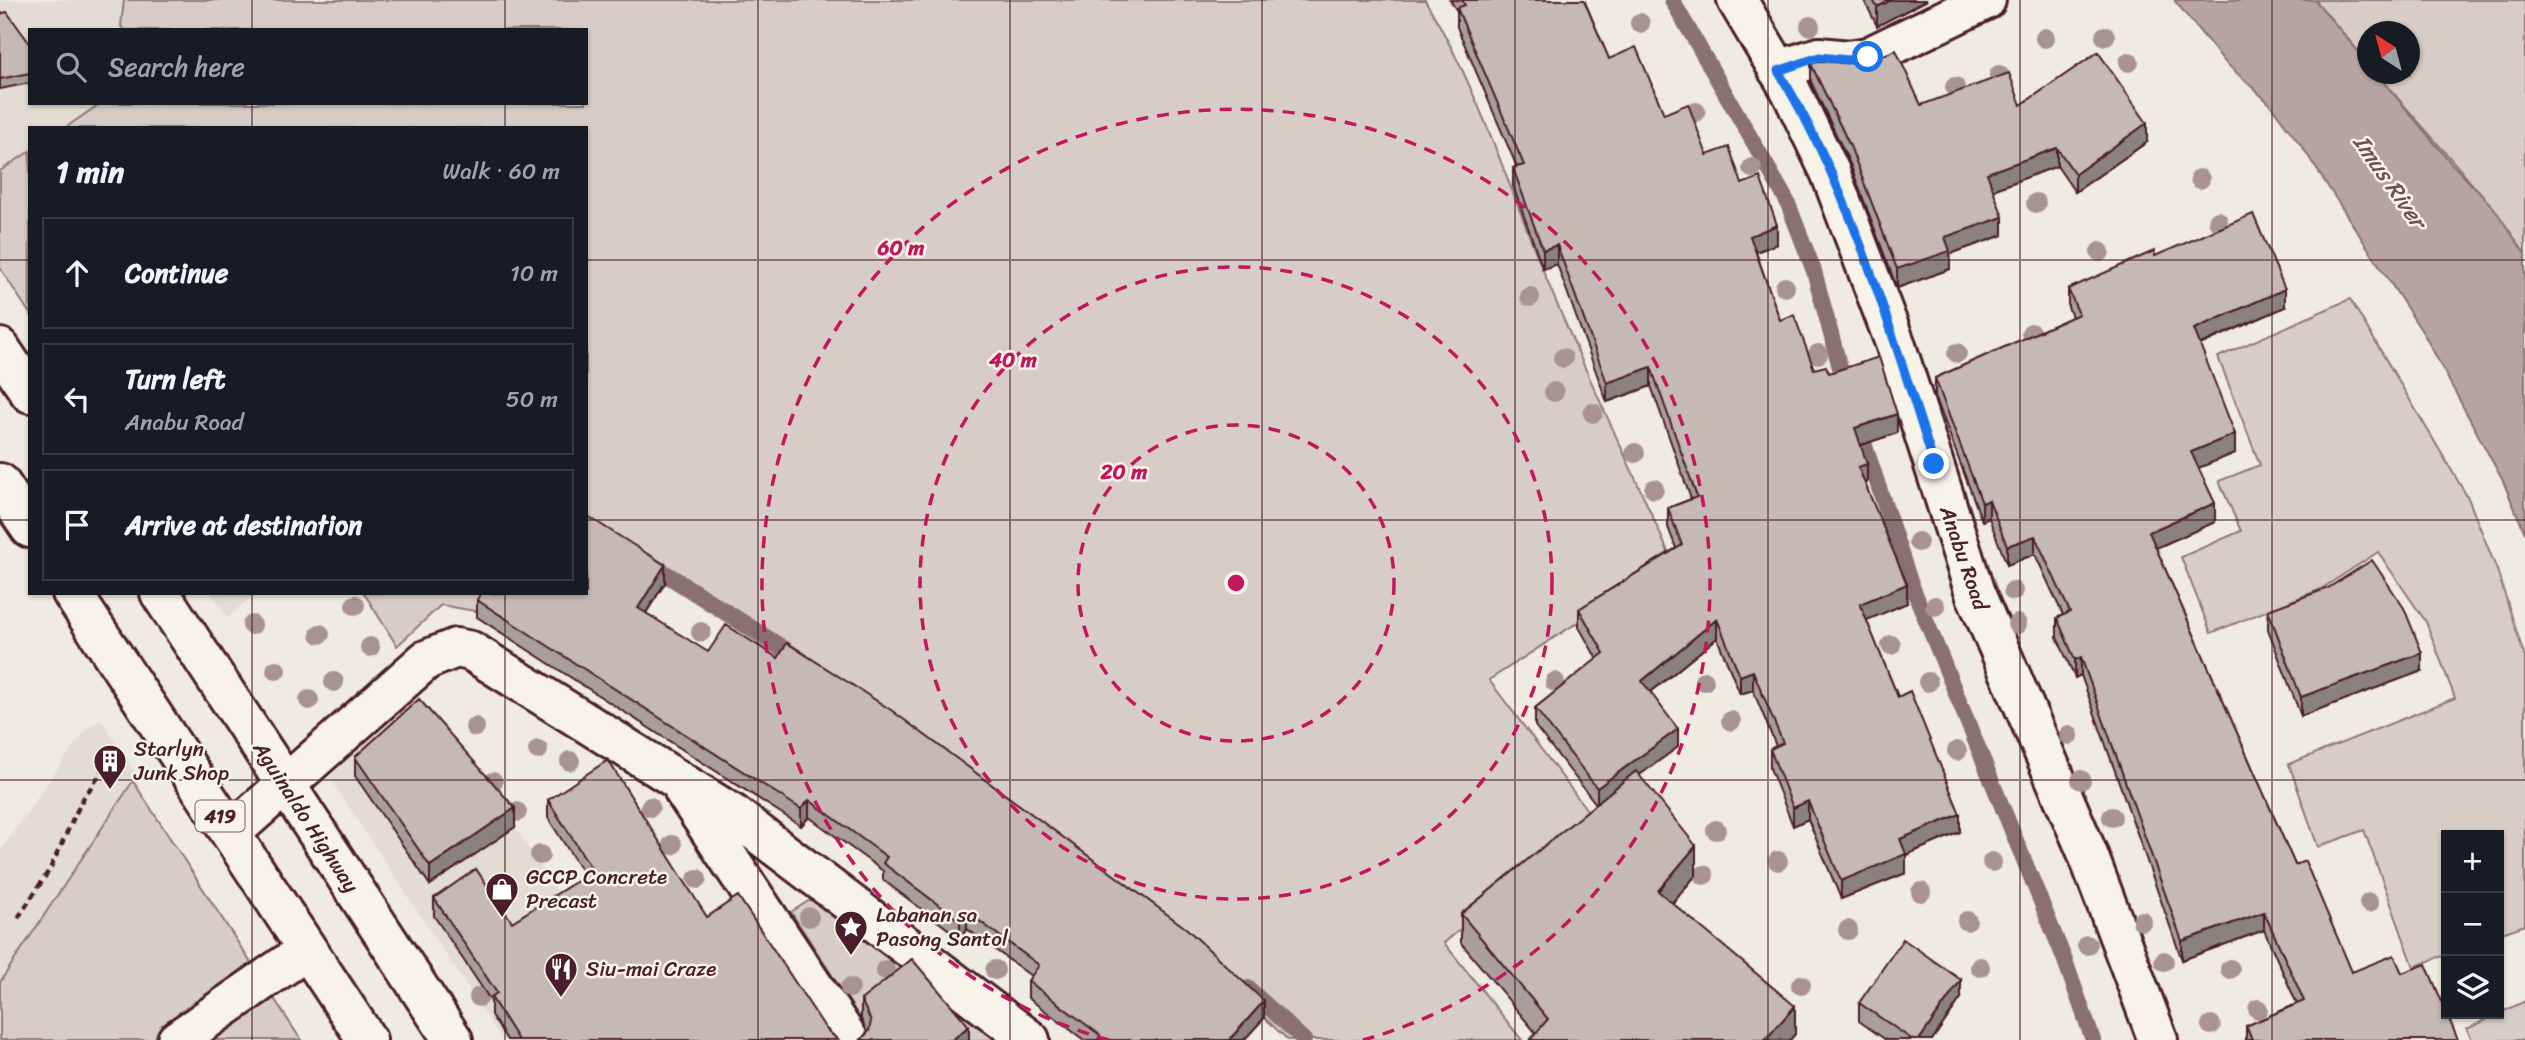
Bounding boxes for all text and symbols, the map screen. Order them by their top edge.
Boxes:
north arrow [2357,21,2420,84]
search box [28,28,588,105]
route start [1852,41,1883,72]
text: Search here [108,44,245,90]
icon: search [52,48,90,86]
water label: Imus River [2341,125,2440,241]
text: 1 min [56,145,124,199]
text: Walk · 60 m [443,151,560,192]
text: 60 m [877,229,925,267]
text: Continue [125,250,228,296]
text: 10 m [510,253,558,294]
icon: ahead [58,254,96,292]
text: 40 m [988,341,1038,379]
text: Turn left [125,356,225,402]
text: 50 m [506,379,558,420]
icon: left [58,380,96,418]
text: Anabu Road [125,402,244,443]
route end [1918,448,1949,479]
text: 20 m [1100,453,1148,491]
street label: Anabu Road [1928,500,2000,617]
text: Arrive at destination [125,502,362,548]
icon: arrive [58,506,96,544]
centre of rings [1224,571,1248,595]
place label: Starlyn Junk Shop [133,730,229,792]
street label: Aguinaldo Highway [242,733,370,901]
building icon: Starlyn Junk Shop [91,742,129,791]
road number: 419 [196,800,244,832]
map controls [2441,830,2504,1019]
button: + [2441,830,2504,893]
place label: GCCP Concrete Precast [526,858,667,920]
shop icon: GCCP Concrete Precast [483,870,521,919]
button: − [2441,893,2504,956]
place label: Labanan sa Pasong Santol [876,896,1009,958]
place icon: Labanan sa Pasong Santol [832,908,870,957]
restaurant icon: Siu-mai Craze [542,950,580,999]
place label: Siu-mai Craze [586,950,716,988]
button: layers [2441,956,2504,1019]

